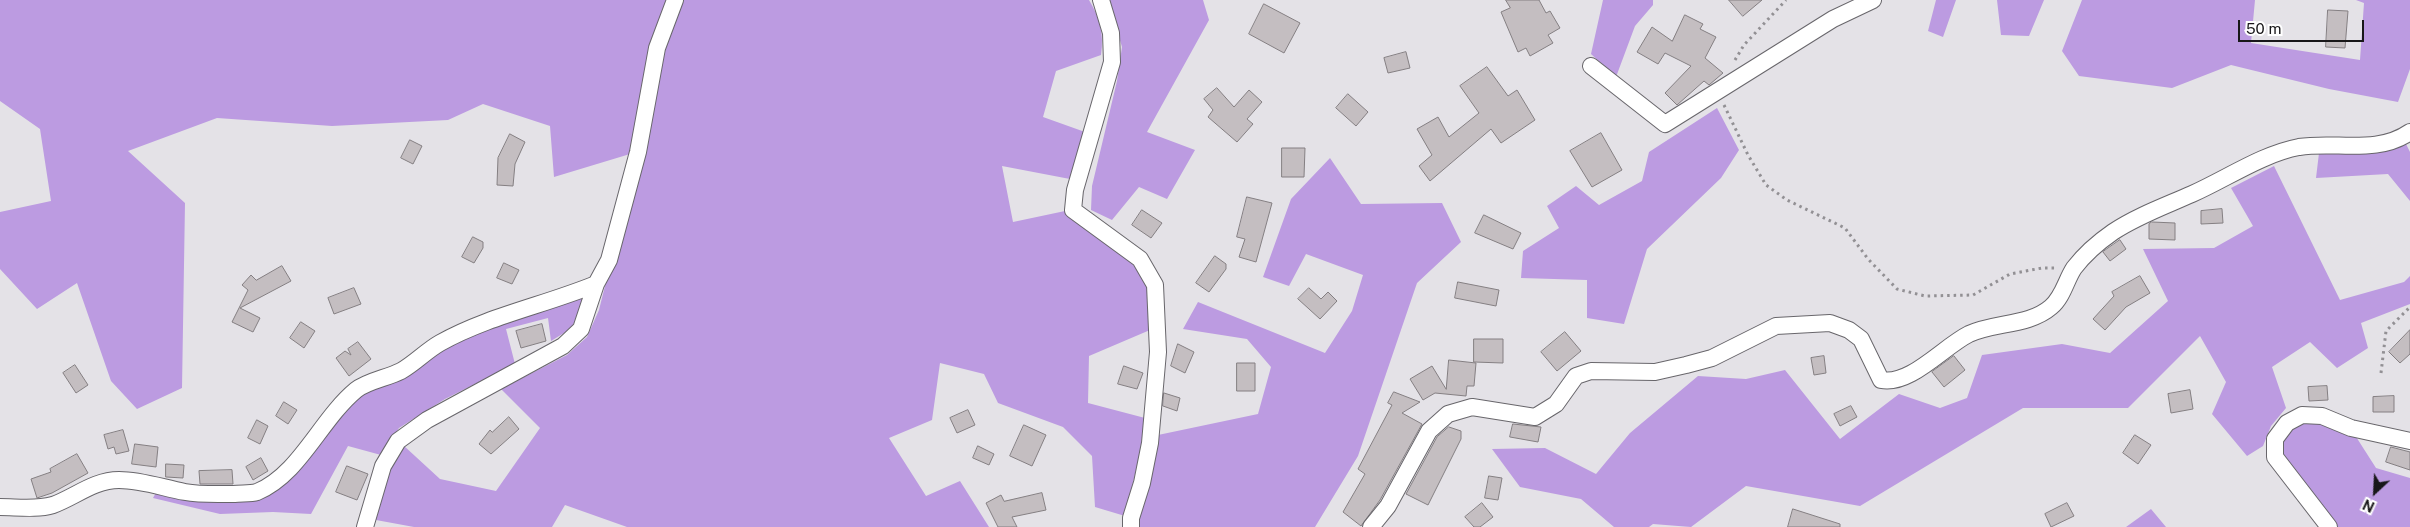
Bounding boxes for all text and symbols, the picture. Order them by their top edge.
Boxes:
scale bar [2240,10,2366,42]
text: 50 m [2246,20,2281,37]
north arrow [2350,467,2400,517]
text: N [2360,496,2377,515]

